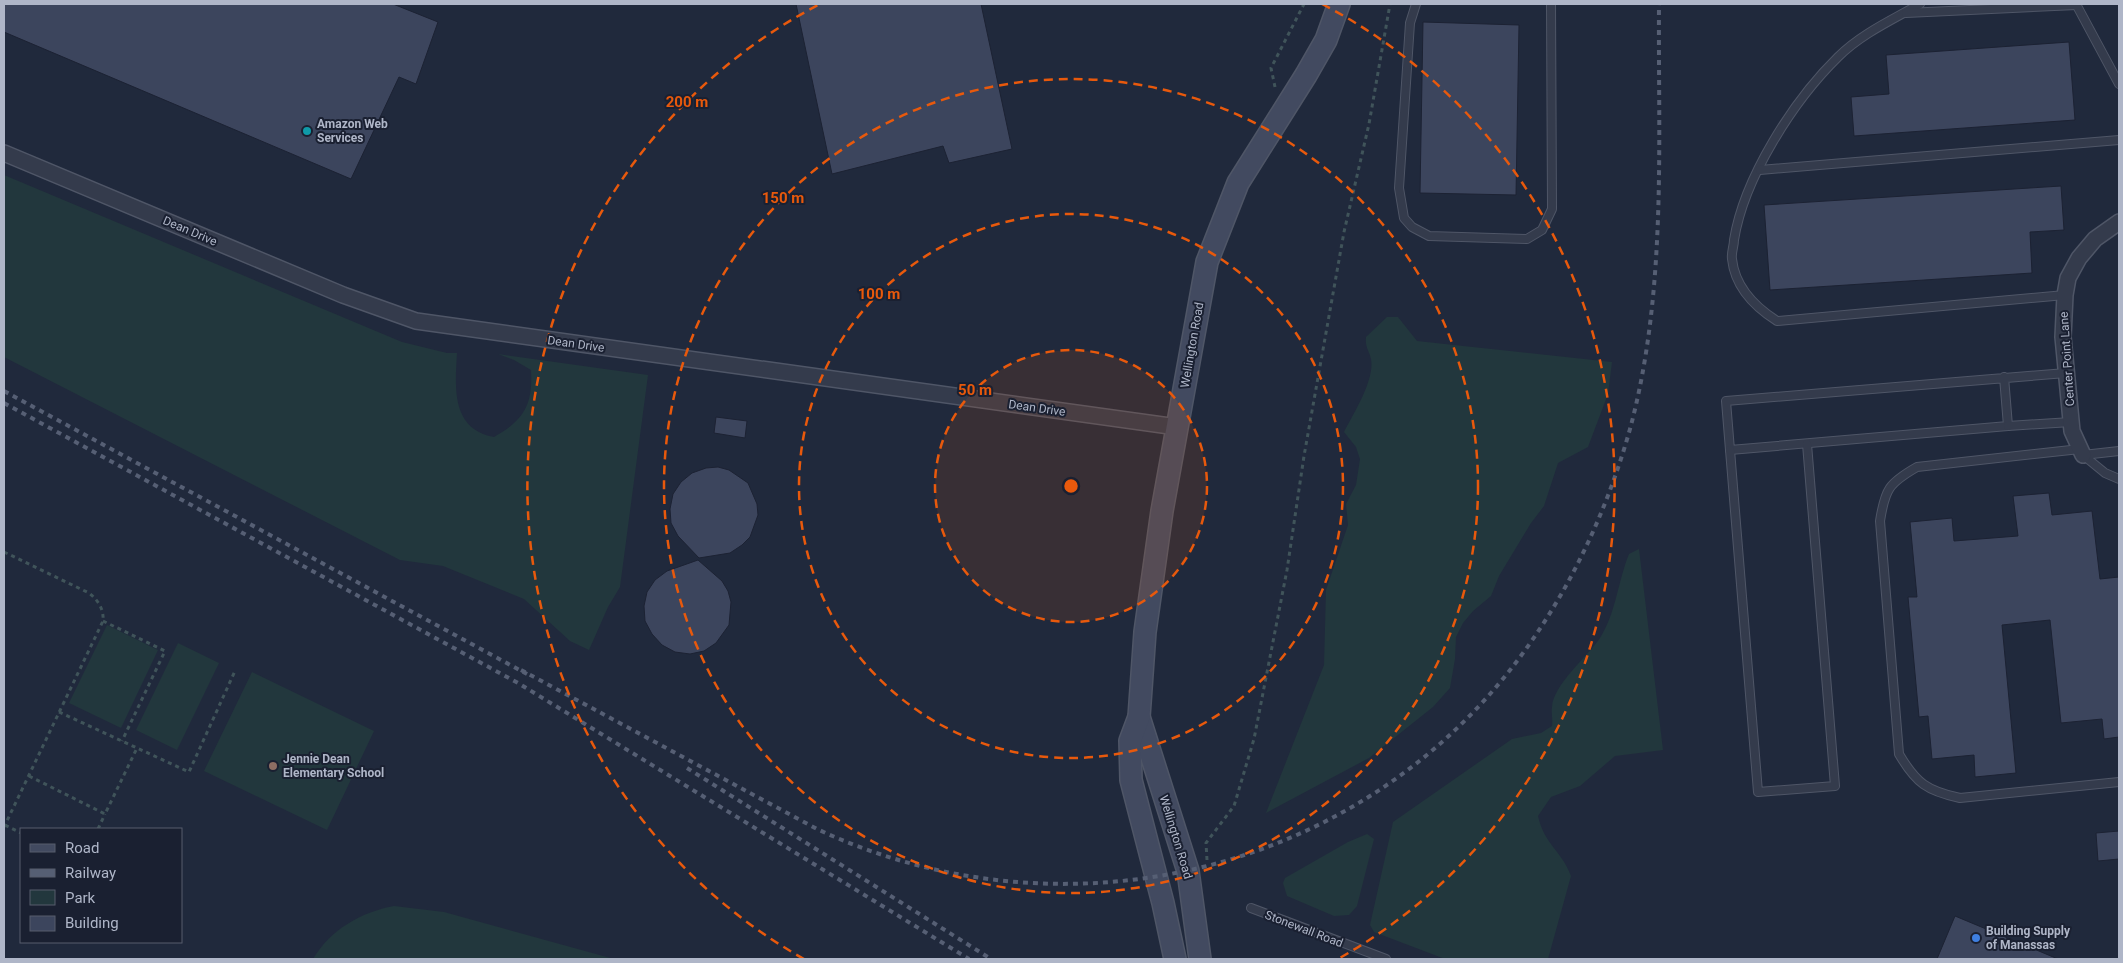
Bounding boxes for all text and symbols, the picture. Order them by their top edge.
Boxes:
text: 200 m [666,93,708,111]
place label: Amazon Web Services [317,117,388,145]
marker: Amazon Web Services [301,125,313,137]
text: 150 m [762,189,804,207]
street label: Dean Drive [161,213,219,249]
text: 100 m [858,285,900,303]
street label: Wellington Road [1178,301,1206,389]
street label: Center Point Lane [2057,311,2077,407]
street label: Dean Drive [547,333,605,355]
text: 50 m [958,381,992,399]
street label: Dean Drive [1008,397,1066,419]
centre of rings [1062,477,1080,495]
place label: Jennie Dean Elementary School [283,752,384,780]
marker: Jennie Dean Elementary School [267,760,279,772]
street label: Wellington Road [1157,793,1195,881]
legend [20,828,182,943]
text: Road [65,839,99,857]
text: Railway [65,864,116,882]
text: Park [65,889,96,907]
street label: Stonewall Road [1263,908,1345,950]
text: Building [65,914,119,932]
place label: Building Supply of Manassas [1986,924,2071,952]
marker: Building Supply of Manassas [1970,932,1982,944]

